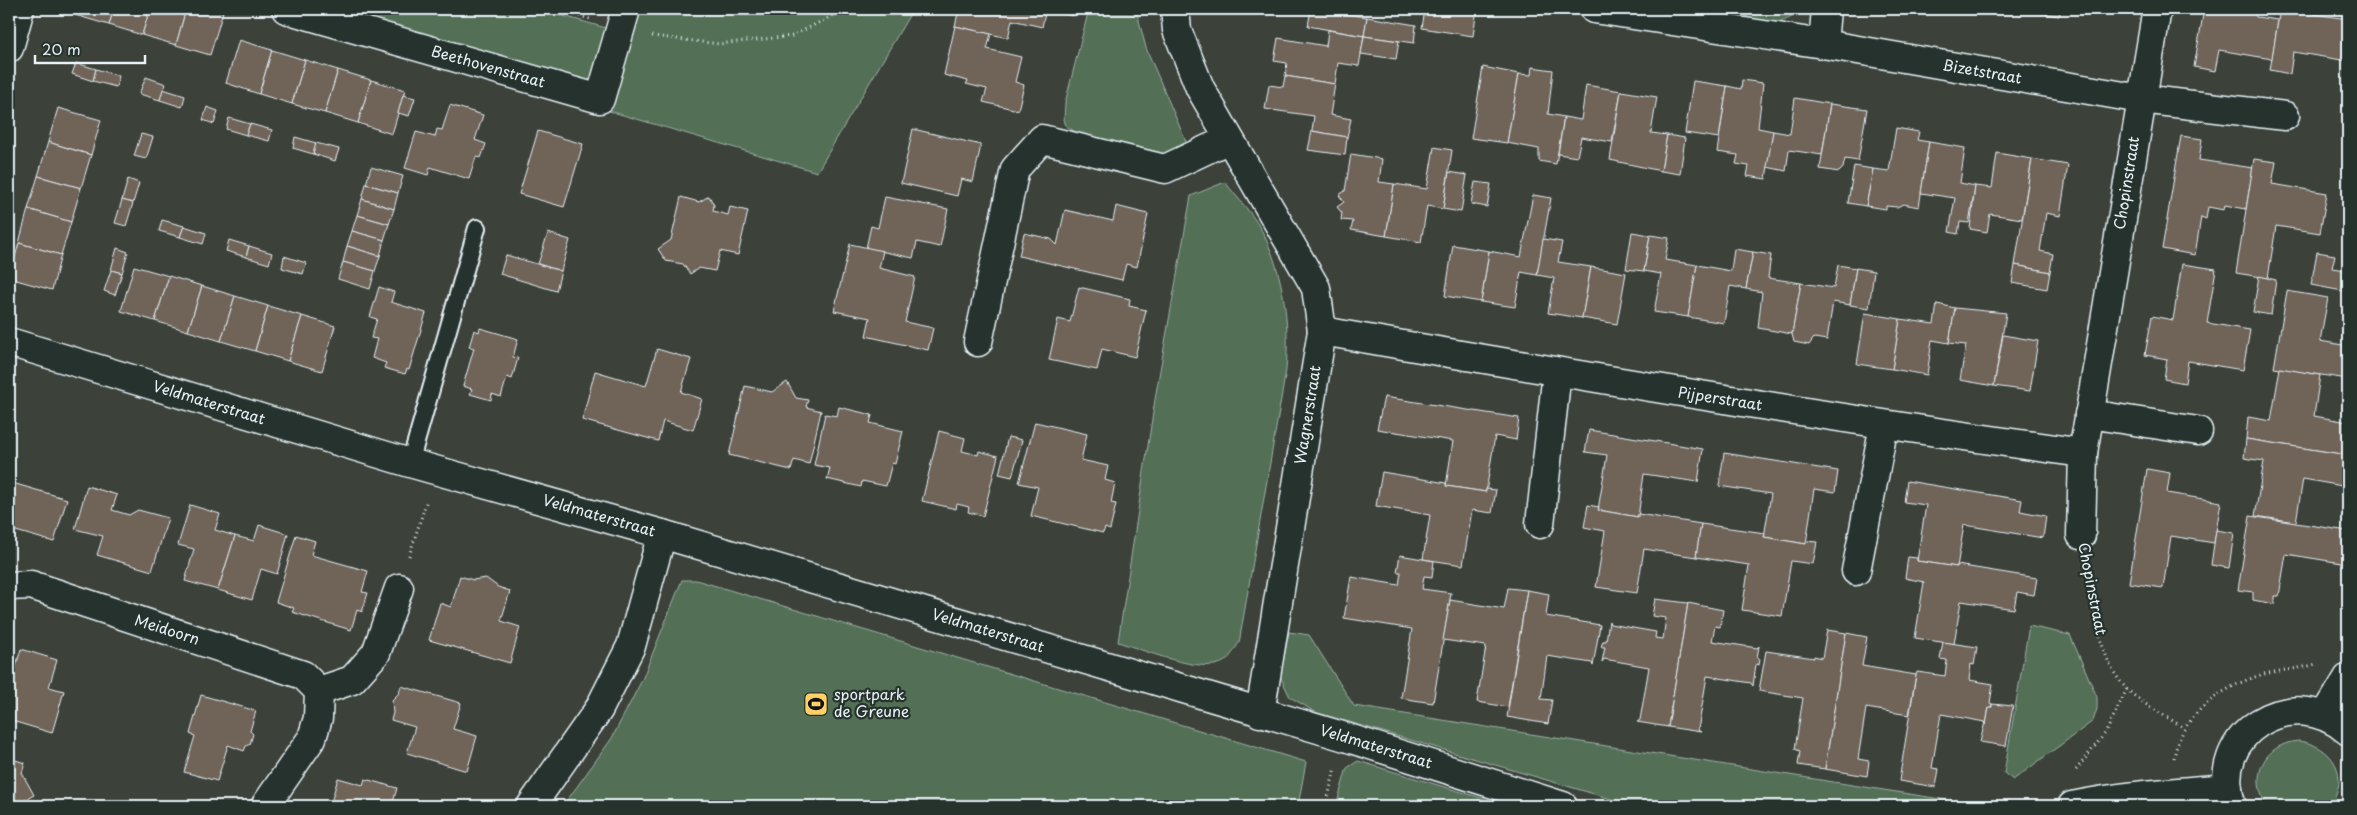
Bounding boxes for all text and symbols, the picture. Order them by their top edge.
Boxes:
scale bar [35,32,145,64]
text: 20 m [42,37,81,60]
street label: Beethovenstraat [429,38,548,93]
street label: Bizetstraat [1941,52,2024,89]
street label: Chopinstraat [2107,135,2144,231]
street label: Wagnerstraat [1287,364,1326,466]
street label: Veldmaterstraat [151,374,268,430]
street label: Pijperstraat [1676,380,1764,416]
street label: Veldmaterstraat [540,487,658,542]
street label: Chopinstraat [2073,540,2114,637]
street label: Veldmaterstraat [930,602,1047,658]
street label: Meidoorn [132,607,203,650]
place label: sportpark de Greune [834,682,909,722]
sports icon: sportpark de Greune [803,691,829,717]
street label: Veldmaterstraat [1318,718,1435,774]

